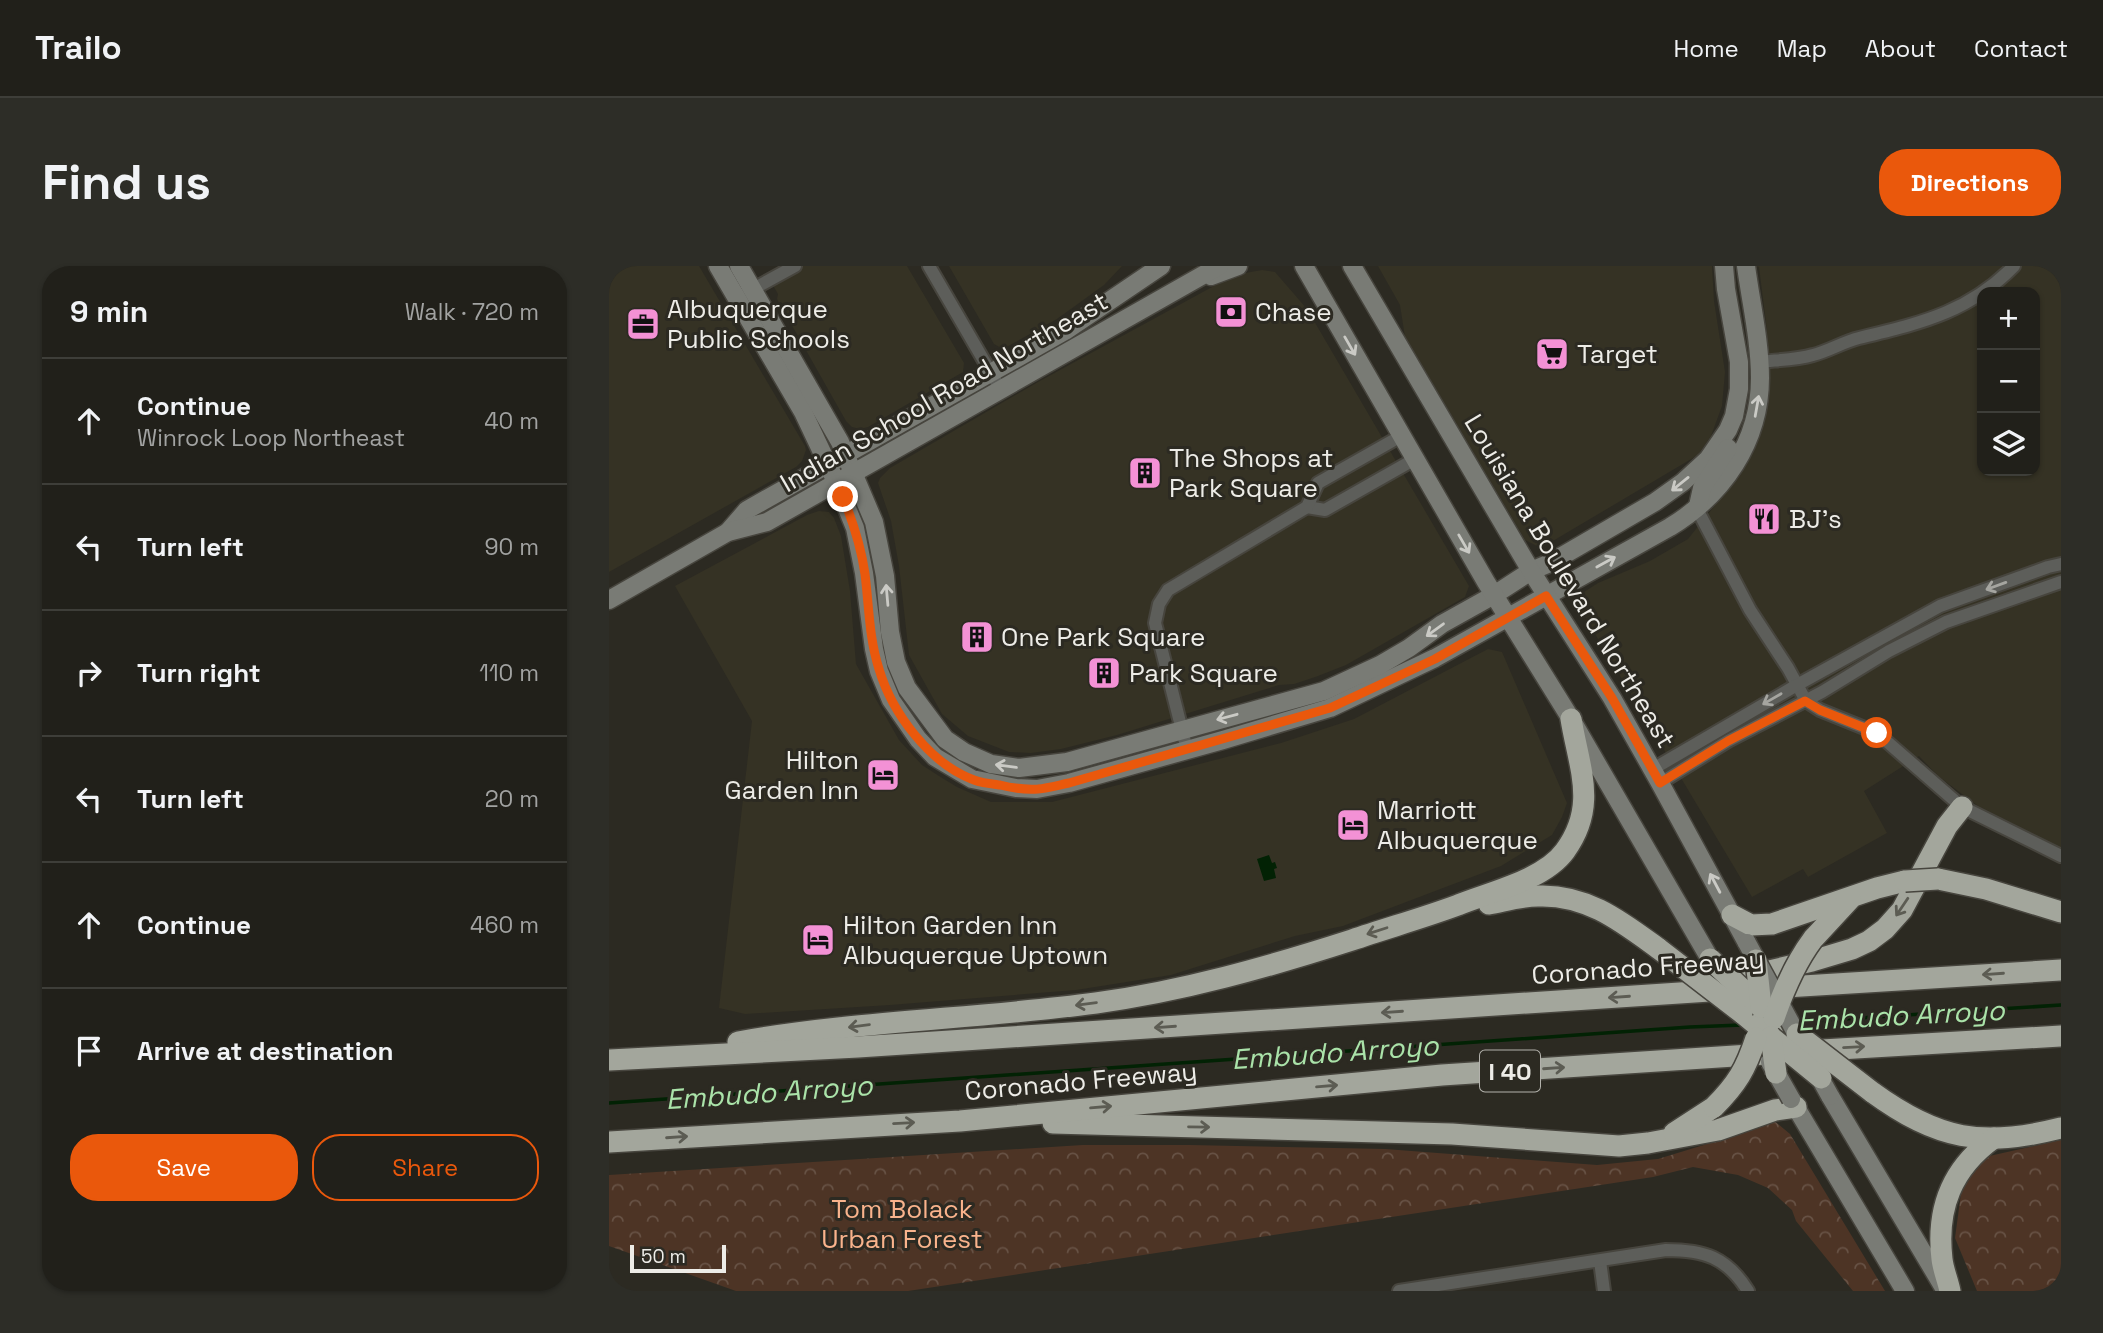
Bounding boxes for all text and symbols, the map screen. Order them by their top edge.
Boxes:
text: Trailo [35,27,122,69]
text: Home [1673,33,1739,64]
text: Map [1777,33,1827,64]
text: About [1865,33,1936,64]
text: Contact [1974,33,2068,64]
button: Directions [1879,149,2061,216]
text: Find us [42,151,211,213]
street label: Indian School Road Northeast [774,284,1114,500]
map controls [1977,287,2040,476]
button: + [1977,287,2040,350]
text: 9 min [70,292,148,331]
place label: Albuquerque Public Schools [667,292,850,356]
bank icon: Chase [1212,293,1250,331]
place label: Chase [1255,295,1332,329]
text: Walk · 720 m [405,297,539,327]
office icon: Albuquerque Public Schools [624,305,662,343]
supermarket icon: Target [1533,335,1571,373]
one-way arrow [1343,336,1357,356]
place label: Target [1577,337,1658,371]
button: − [1977,350,2040,413]
text: Continue [137,389,251,423]
one-way arrow [1751,395,1764,418]
icon: ahead [70,402,108,440]
text: 40 m [484,406,539,436]
street label: Louisiana Boulevard Northeast [1457,408,1683,754]
button: layers [1977,413,2040,476]
text: Winrock Loop Northeast [137,423,405,453]
place label: The Shops at Park Square [1169,441,1333,505]
building icon: The Shops at Park Square [1126,454,1164,492]
one-way arrow [1671,476,1689,492]
route end [827,481,858,512]
restaurant icon: BJ's [1745,500,1783,538]
place label: BJ's [1789,502,1842,536]
icon: left [70,528,108,566]
text: Turn left [137,530,244,564]
text: 90 m [484,532,539,562]
one-way arrow [1457,533,1471,553]
one-way arrow [1595,555,1616,568]
one-way arrow [1986,580,2008,593]
one-way arrow [880,584,893,607]
building icon: One Park Square [958,618,996,656]
place label: One Park Square [1001,620,1205,654]
one-way arrow [1426,622,1445,637]
icon: right [70,654,108,692]
building icon: Park Square [1085,654,1123,692]
text: Turn right [137,656,261,690]
place label: Park Square [1129,656,1278,690]
text: 110 m [479,658,539,688]
one-way arrow [1762,693,1783,706]
one-way arrow [1216,712,1238,725]
route start [1861,717,1892,748]
place label: Hilton Garden Inn [725,743,859,807]
hotel icon: Hilton Garden Inn [864,756,902,794]
one-way arrow [995,759,1018,772]
icon: left [70,780,108,818]
text: Turn left [137,782,244,816]
text: 20 m [485,784,539,814]
place label: Marriott Albuquerque [1377,793,1538,857]
hotel icon: Marriott Albuquerque [1334,806,1372,844]
one-way arrow [1708,874,1722,894]
one-way arrow [1895,897,1909,916]
icon: ahead [70,906,108,944]
text: Continue [137,908,251,942]
place label: Hilton Garden Inn Albuquerque Uptown [843,908,1108,972]
text: 460 m [470,910,539,940]
hotel icon: Hilton Garden Inn Albuquerque Uptown [799,921,837,959]
one-way arrow [1367,926,1389,939]
street label: Coronado Freeway [1530,942,1766,992]
one-way arrow [1982,968,2005,981]
one-way arrow [1608,991,1631,1004]
water label: Embudo Arroyo [1797,992,2006,1038]
one-way arrow [1075,998,1098,1011]
one-way arrow [1381,1006,1404,1019]
one-way arrow [849,1020,871,1033]
one-way arrow [1154,1021,1177,1034]
water label: Embudo Arroyo [1230,1027,1440,1077]
icon: arrive [70,1032,108,1070]
text: Arrive at destination [137,1034,394,1068]
one-way arrow [1843,1041,1866,1054]
road number: I 40 [1480,1050,1540,1092]
street label: Coronado Freeway [963,1054,1199,1108]
one-way arrow [1542,1061,1565,1074]
water label: Embudo Arroyo [664,1067,874,1117]
one-way arrow [1316,1079,1338,1092]
one-way arrow [1089,1100,1112,1113]
one-way arrow [892,1116,915,1129]
one-way arrow [1188,1120,1211,1134]
one-way arrow [665,1130,688,1143]
button: Save [70,1134,298,1201]
button: Share [312,1134,539,1201]
park label: Tom Bolack Urban Forest [821,1192,983,1256]
scale bar [630,1242,726,1274]
text: 50 m [641,1244,686,1269]

